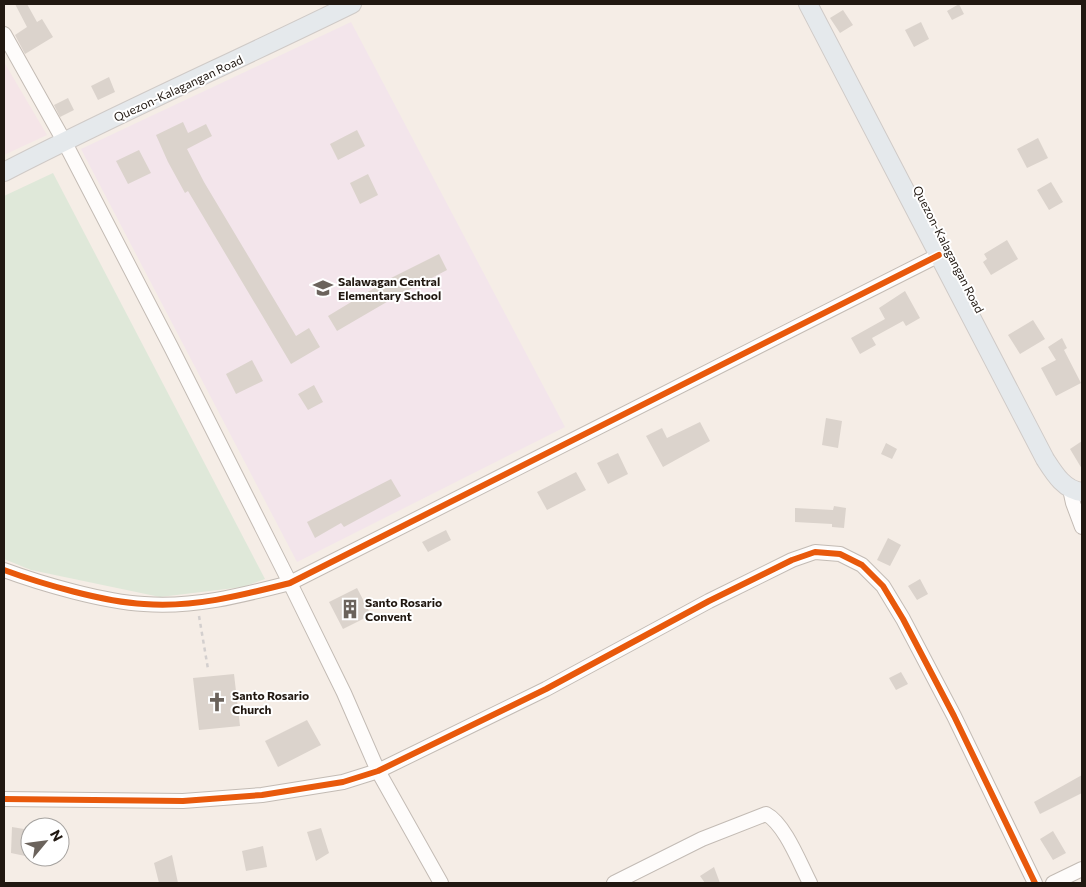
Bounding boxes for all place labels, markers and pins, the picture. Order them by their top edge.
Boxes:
place label: Salawagan Central Elementary School [338,274,441,302]
school or university icon: Salawagan Central Elementary School [312,277,334,299]
place label: Santo Rosario Convent [365,595,442,623]
building icon: Santo Rosario Convent [339,598,361,620]
place label: Santo Rosario Church [232,688,309,716]
church icon: Santo Rosario Church [206,691,228,713]

